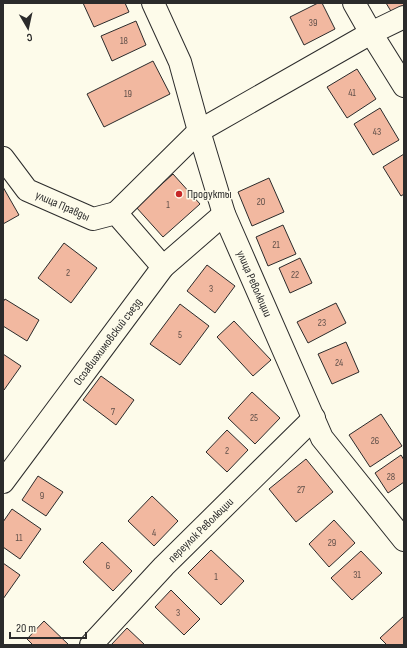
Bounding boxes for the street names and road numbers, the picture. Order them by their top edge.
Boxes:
street label: улица Правды [33,187,92,224]
street label: улица Революции [233,248,276,319]
street label: Осоавиахимовский съезд [70,295,145,388]
street label: переулок Революции [165,494,237,565]

